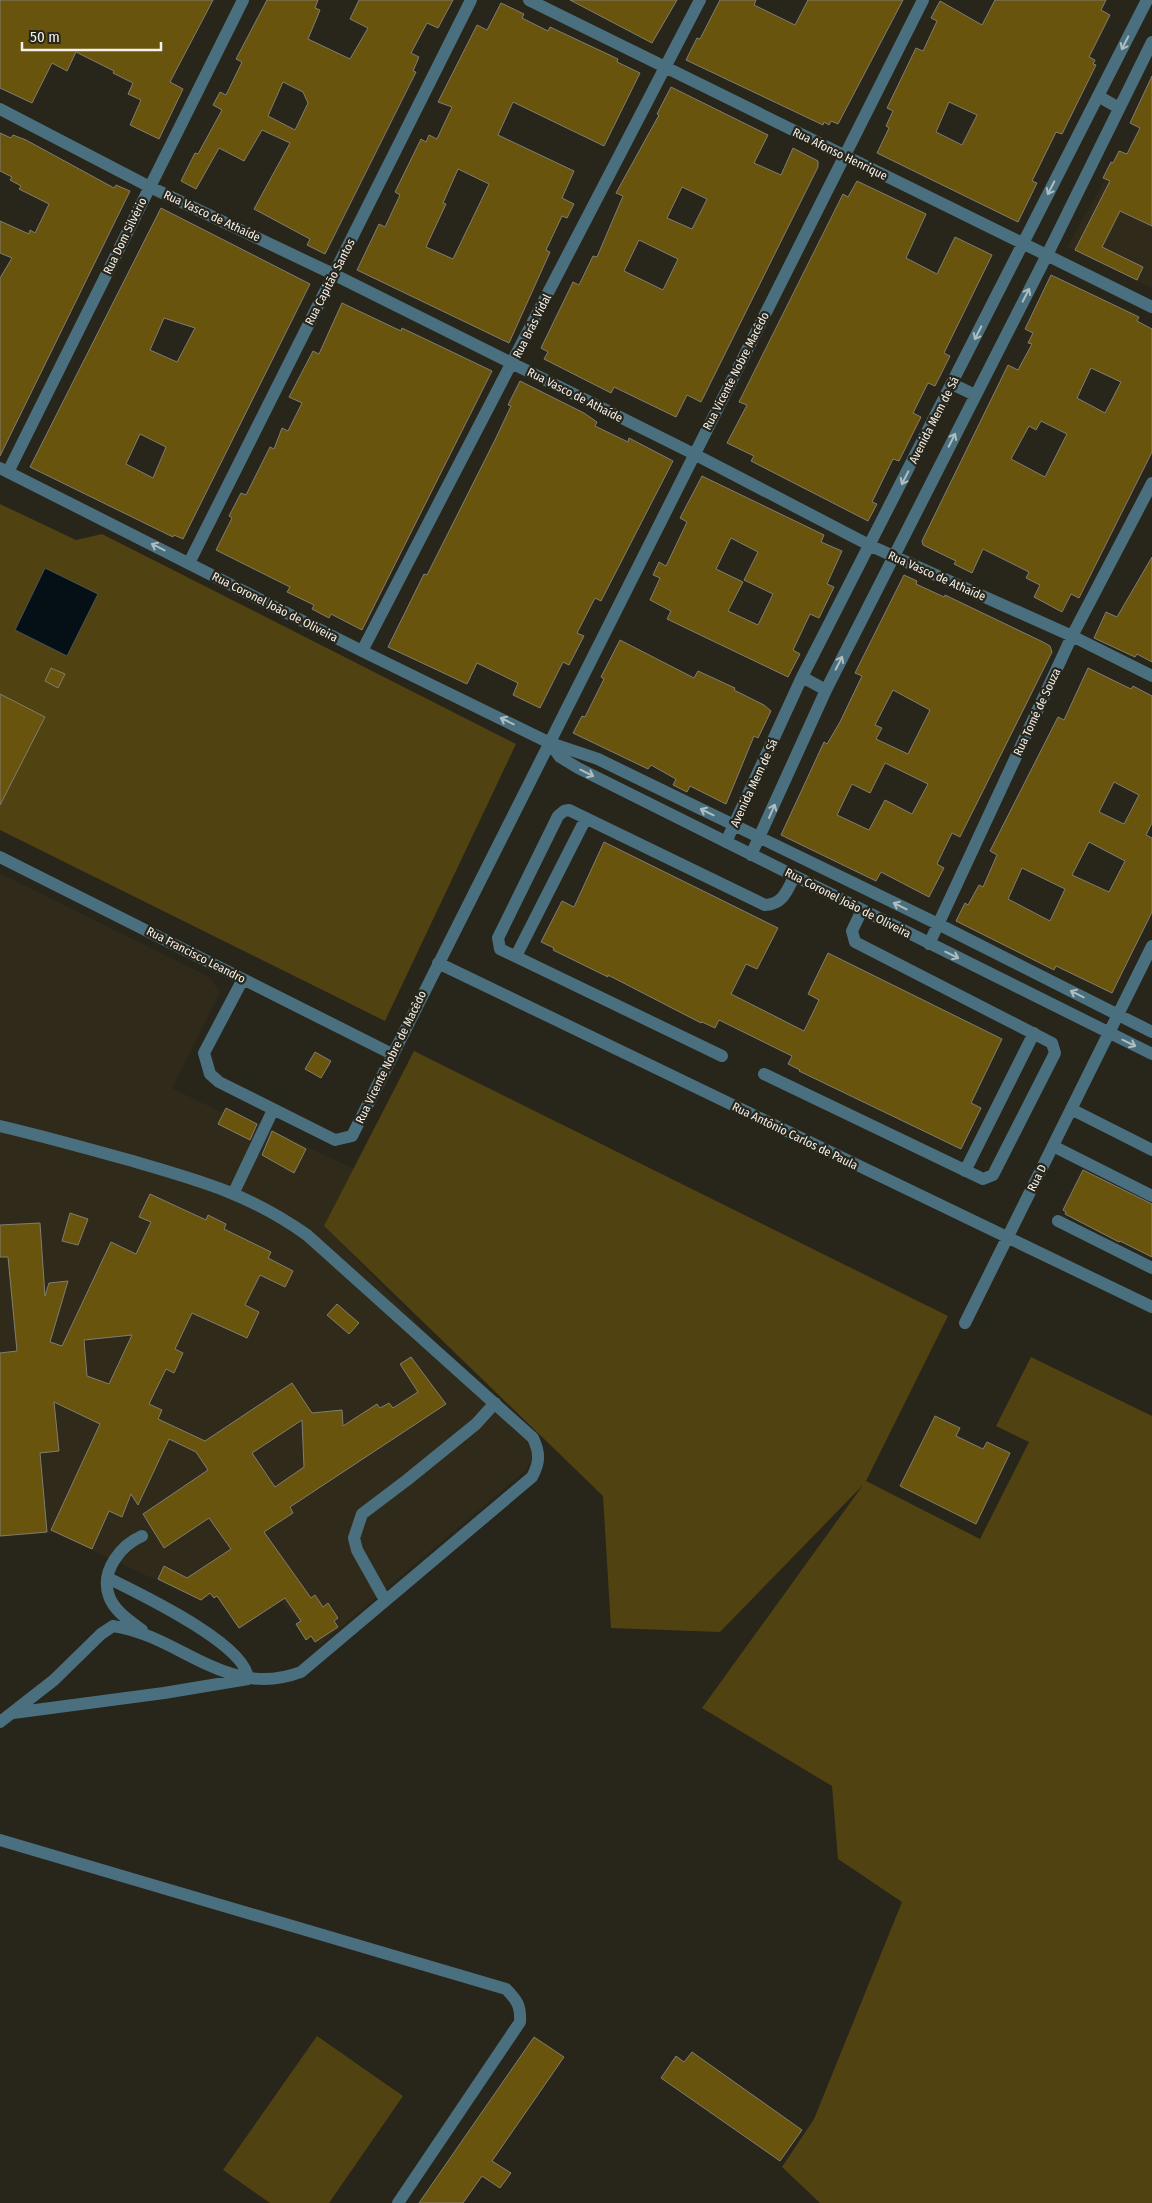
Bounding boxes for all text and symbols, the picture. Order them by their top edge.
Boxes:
scale bar [22,20,161,52]
text: 50 m [30,28,60,46]
one-way arrow [1120,36,1130,51]
street label: Rua Afonso Henrique [790,125,890,183]
one-way arrow [1046,180,1055,195]
street label: Rua Vasco de Athaíde [161,187,263,245]
street label: Rua Dom Silvério [100,195,150,277]
street label: Rua Capitão Santos [302,237,358,327]
one-way arrow [1022,288,1031,303]
street label: Rua Brás Vidal [510,292,554,360]
street label: Rua Vicente Nobre Macêdo [700,310,772,432]
one-way arrow [972,325,982,340]
street label: Rua Vasco de Athaíde [525,365,625,425]
street label: Avenida Mem de Sá [906,374,962,466]
one-way arrow [948,433,957,448]
one-way arrow [899,470,909,485]
one-way arrow [150,542,165,552]
street label: Rua Vasco de Athaíde [886,548,988,604]
street label: Rua Coronel João de Oliveira [210,569,340,645]
one-way arrow [835,656,844,671]
street label: Rua Tomé de Souza [1011,666,1063,758]
one-way arrow [499,716,514,726]
street label: Avenida Mem de Sá [727,737,781,829]
one-way arrow [579,769,594,778]
one-way arrow [767,804,777,819]
one-way arrow [700,807,715,816]
street label: Rua Coronel João de Oliveira [783,865,913,941]
one-way arrow [893,901,908,910]
street label: Rua Francisco Leandro [144,924,248,986]
one-way arrow [944,951,959,960]
street label: Rua Vicente Nobre de Macêdo [353,988,429,1126]
one-way arrow [1070,989,1085,998]
one-way arrow [1121,1039,1136,1048]
street label: Rua Antônio Carlos de Paula [730,1099,860,1173]
street label: Rua D [1024,1162,1050,1194]

